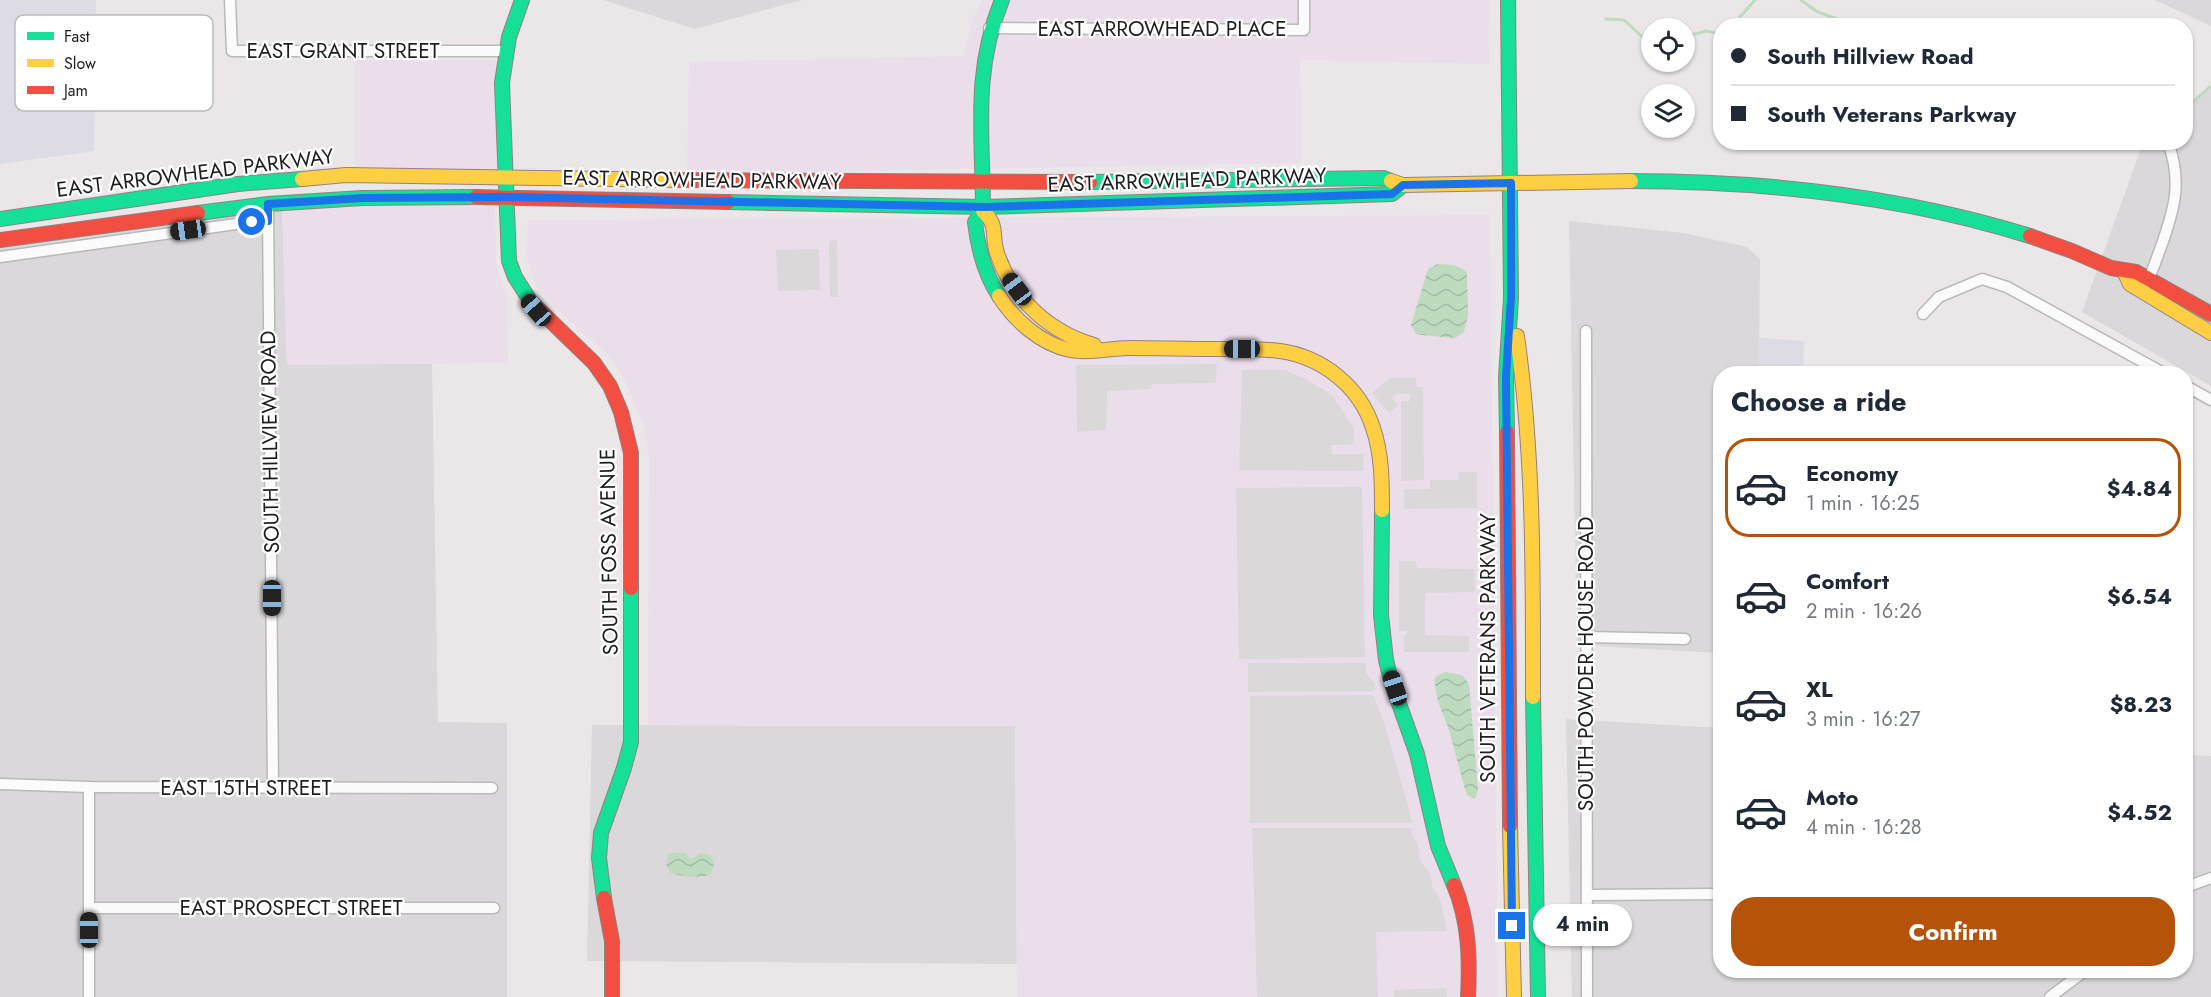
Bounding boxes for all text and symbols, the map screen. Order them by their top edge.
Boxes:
street label: EAST ARROWHEAD PLACE [1038,14,1286,44]
legend [15,15,213,111]
map controls [1641,18,1695,138]
button: locate [1641,18,1695,72]
text: Fast [64,25,90,48]
street label: EAST GRANT STREET [246,36,440,66]
text: South Hillview Road [1767,40,1974,72]
text: Slow [64,52,96,75]
text: Jam [62,79,88,102]
button: layers [1641,84,1695,138]
text: South Veterans Parkway [1767,98,2016,130]
street label: EAST ARROWHEAD PARKWAY [55,141,336,205]
street label: EAST ARROWHEAD PARKWAY [1047,160,1327,200]
street label: EAST ARROWHEAD PARKWAY [562,163,842,197]
route start [238,208,265,235]
car [169,219,207,241]
car [999,269,1035,309]
car [517,291,555,329]
street label: SOUTH HILLVIEW ROAD [253,330,287,554]
car [1224,340,1260,358]
text: Choose a ride [1731,382,1906,421]
street label: SOUTH FOSS AVENUE [592,448,626,656]
text: Economy [1806,457,1898,489]
icon: car [1734,461,1788,515]
text: $4.84 [2107,472,2172,504]
text: 1 min · 16:25 [1806,489,1919,518]
street label: SOUTH VETERANS PARKWAY [1473,513,1503,783]
street label: SOUTH POWDER HOUSE ROAD [1571,517,1601,811]
text: Comfort [1806,565,1889,597]
icon: car [1734,569,1788,623]
car [263,580,281,616]
text: $6.54 [2107,580,2172,612]
text: 2 min · 16:26 [1806,597,1922,626]
car [1381,668,1409,708]
text: XL [1806,673,1833,705]
icon: car [1734,677,1788,731]
text: $8.23 [2110,688,2172,720]
text: 3 min · 16:27 [1806,705,1921,734]
street label: EAST 15TH STREET [160,773,332,803]
text: Moto [1806,781,1859,813]
icon: car [1734,785,1788,839]
text: $4.52 [2107,796,2172,828]
text: 4 min · 16:28 [1806,813,1922,842]
street label: EAST PROSPECT STREET [179,893,403,923]
button: Confirm [1731,897,2175,966]
callout: 4 min [1533,905,1632,947]
text: 4 min [1556,910,1609,939]
car [80,912,98,948]
route end [1498,912,1525,939]

